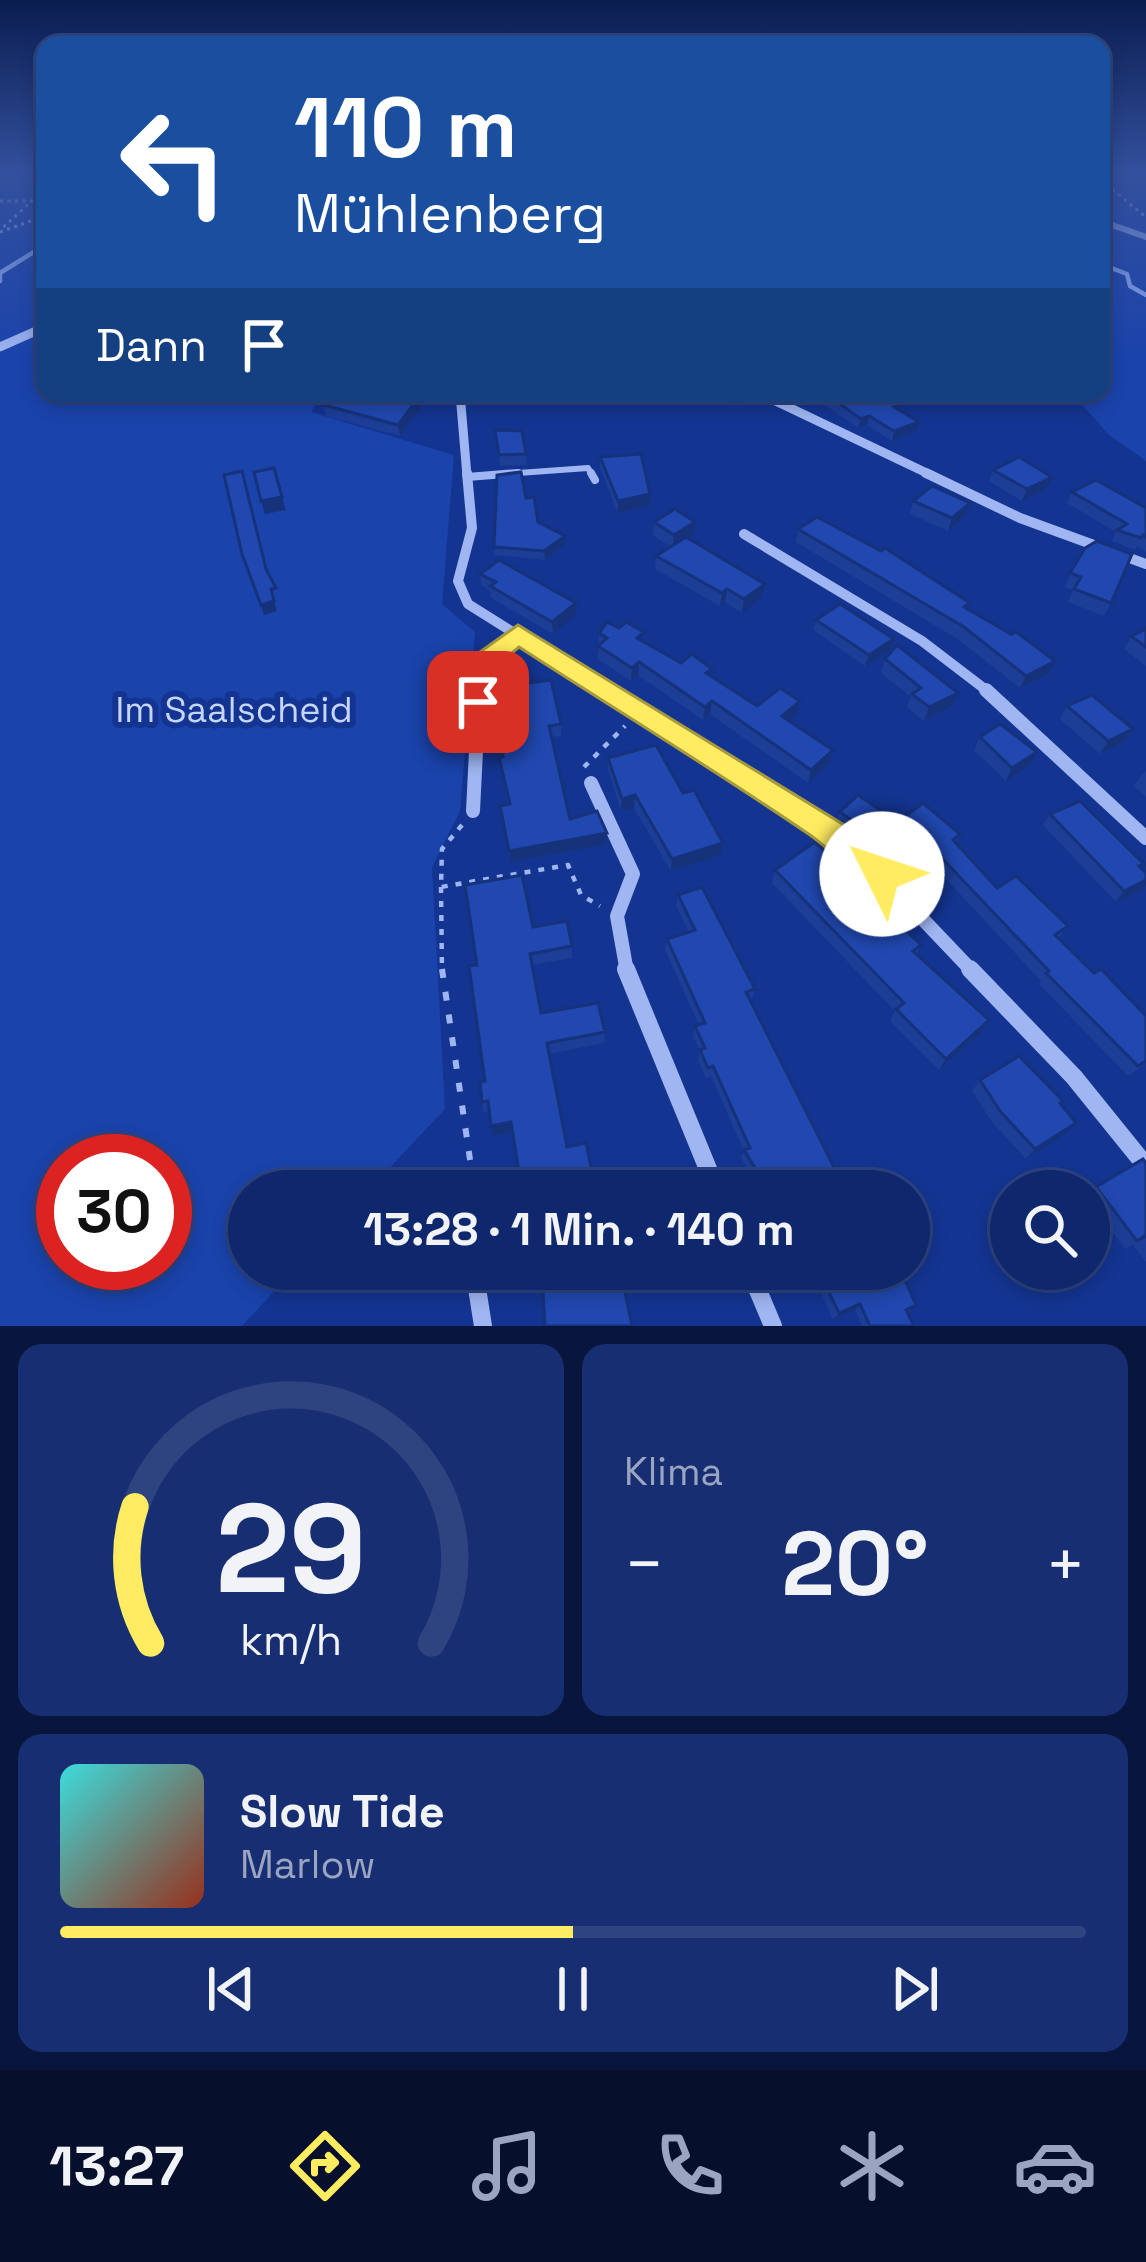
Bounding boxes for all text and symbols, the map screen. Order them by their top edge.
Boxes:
text: 110 m [294,74,517,182]
icon: left [96,84,252,240]
text: Mühlenberg [294,179,606,248]
icon: arrive [231,312,297,378]
text: Dann [96,317,207,374]
pin [427,651,529,753]
icon: arrive [445,669,511,735]
park label: Im Saalscheid [115,687,353,733]
position arrow [819,811,945,937]
speed limit sign: 30 [36,1134,192,1290]
map controls [990,1170,1110,1290]
button: search [990,1170,1110,1290]
text: 13:28 · 1 Min. · 140 m [363,1201,795,1258]
text: Klima [624,1447,723,1496]
text: 29 [216,1469,366,1628]
text: 20° [781,1506,929,1621]
text: − [624,1522,665,1606]
text: + [1045,1522,1086,1606]
text: km/h [240,1613,342,1668]
text: Slow Tide [240,1783,445,1840]
text: Marlow [240,1840,375,1889]
icon: previous [198,1956,264,2022]
icon: pause [540,1956,606,2022]
icon: next [882,1956,948,2022]
icon: directions [283,2124,367,2208]
icon: music [465,2124,549,2208]
icon: phone [648,2124,732,2208]
icon: climate [830,2124,914,2208]
icon: car [1013,2124,1097,2208]
text: 13:27 [49,2132,184,2201]

